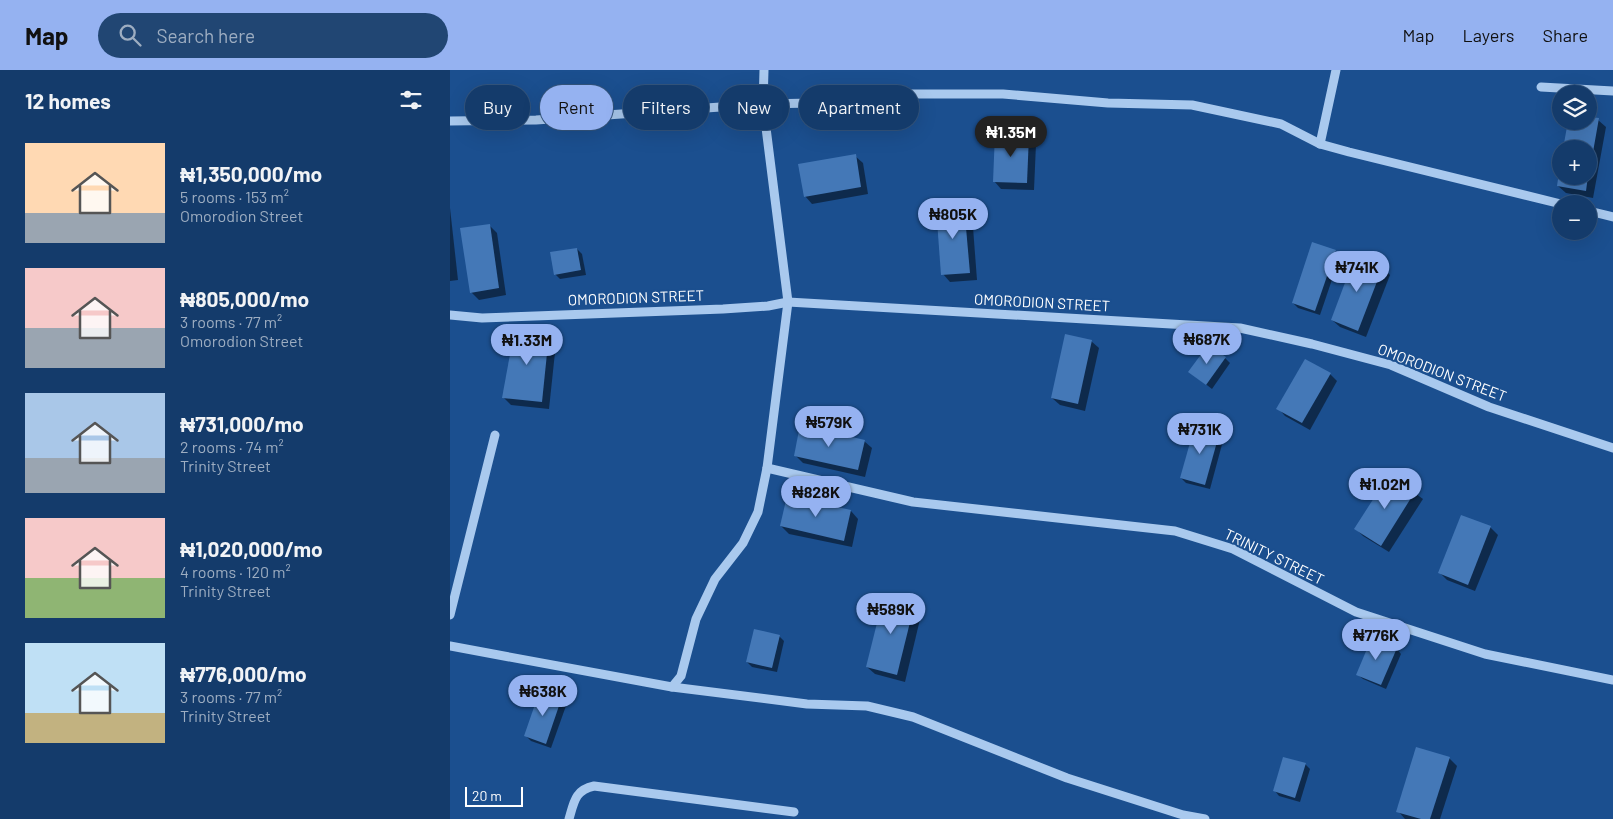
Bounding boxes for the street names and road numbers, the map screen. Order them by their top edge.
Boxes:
street label: OMORODION STREET [568,286,704,308]
street label: OMORODION STREET [973,289,1111,315]
street label: OMORODION STREET [1375,339,1509,405]
street label: TRINITY STREET [1222,524,1327,588]

